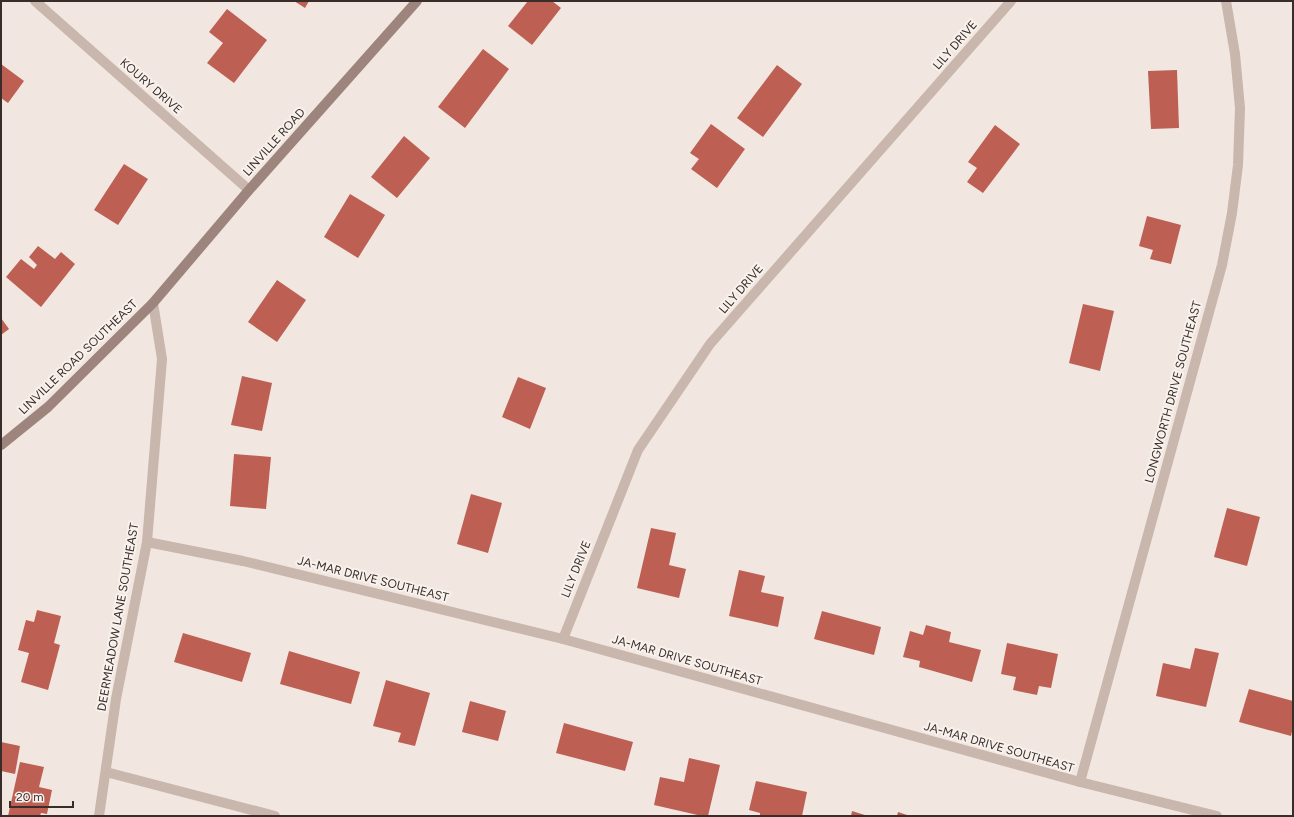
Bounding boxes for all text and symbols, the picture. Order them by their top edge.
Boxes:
street label: LILY DRIVE [930,18,980,72]
street label: KOURY DRIVE [117,55,185,117]
street label: LINVILLE ROAD [240,105,308,179]
street label: LILY DRIVE [716,262,766,316]
street label: LINVILLE ROAD SOUTHEAST [16,296,140,417]
street label: LONGWORTH DRIVE SOUTHEAST [1142,299,1204,485]
street label: DEERMEADOW LANE SOUTHEAST [95,521,142,712]
street label: LILY DRIVE [558,538,594,600]
street label: JA-MAR DRIVE SOUTHEAST [296,553,450,605]
street label: JA-MAR DRIVE SOUTHEAST [610,632,764,688]
street label: JA-MAR DRIVE SOUTHEAST [922,719,1076,775]
scale bar [10,783,73,809]
text: 20 m [16,790,44,804]

